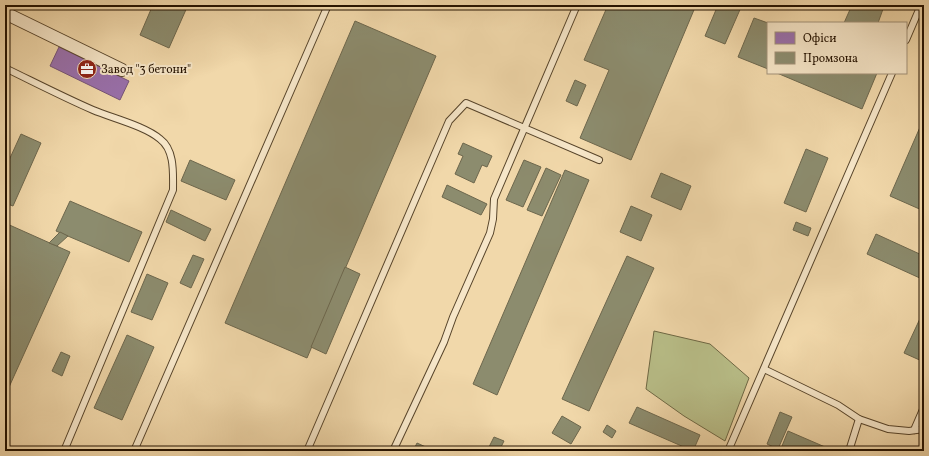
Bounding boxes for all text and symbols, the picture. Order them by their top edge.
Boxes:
legend [767,22,907,74]
text: Офіси [803,31,836,47]
text: Промзона [803,51,858,67]
office icon: Завод "3 бетони" [76,58,98,80]
place label: Завод "3 бетони" [101,62,191,78]

